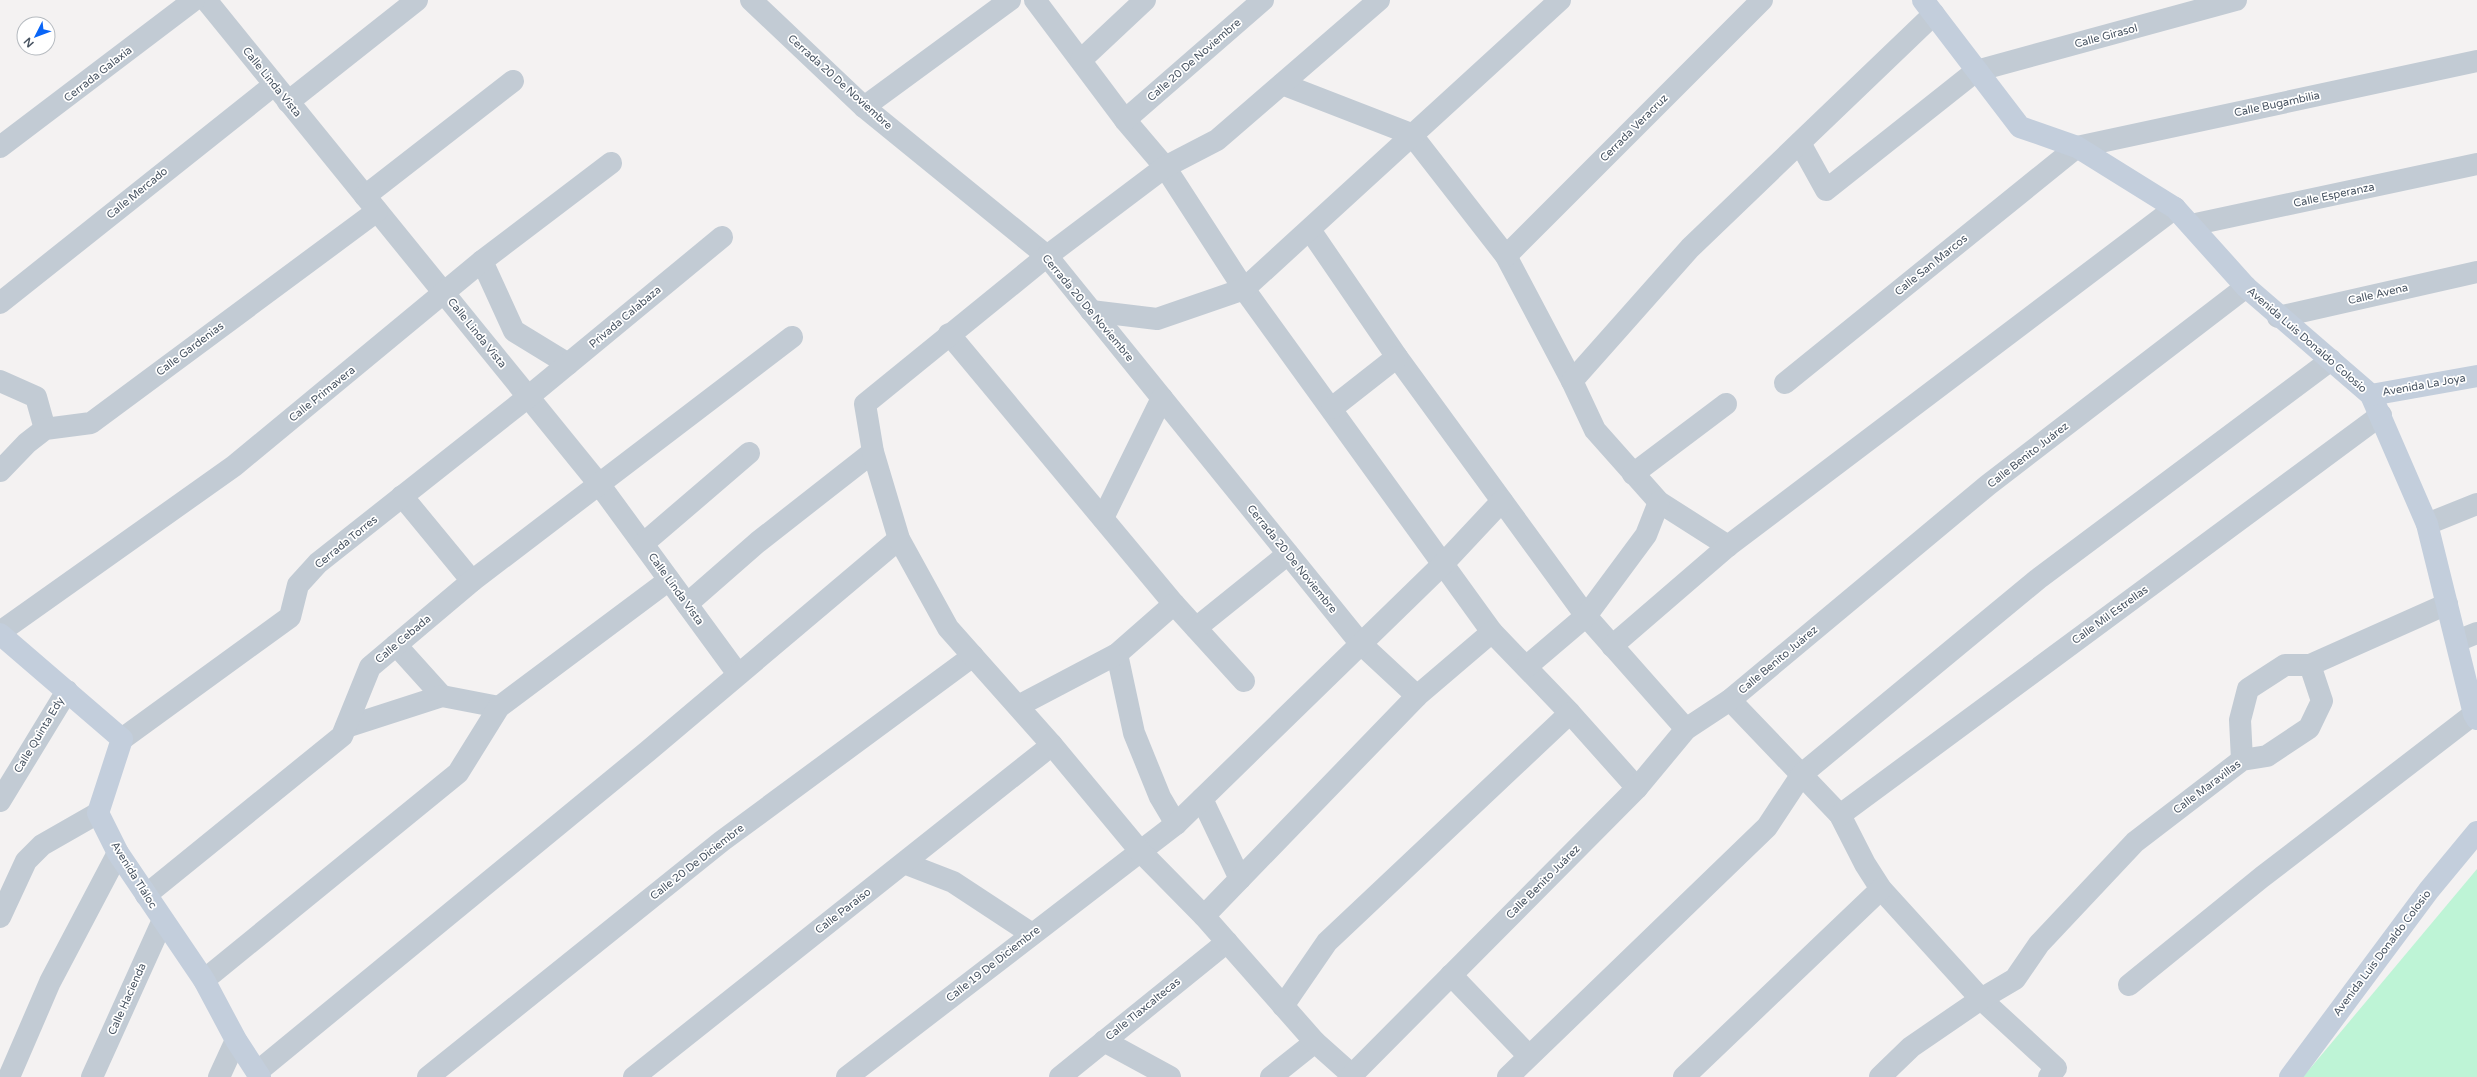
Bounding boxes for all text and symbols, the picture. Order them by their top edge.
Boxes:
north arrow [16,16,56,56]
street label: Calle 20 De Noviembre [1145,16,1243,104]
street label: Calle Girasol [2073,21,2139,51]
street label: Cerrada 20 De Noviembre [785,32,895,132]
text: N [21,35,37,50]
street label: Cerrada Galaxia [61,43,135,105]
street label: Calle Linda Vista [240,44,304,120]
street label: Calle Bugambilia [2233,89,2321,119]
street label: Cerrada Veracruz [1598,91,1671,164]
street label: Calle Mercado [104,164,170,222]
street label: Calle Esperanza [2292,180,2376,210]
street label: Calle San Marcos [1892,232,1970,298]
street label: Cerrada 20 De Noviembre [1039,252,1137,364]
street label: Calle Avena [2347,281,2409,307]
street label: Privada Calabaza [586,283,664,351]
street label: Avenida Luis Donaldo Colosio [2245,284,2370,396]
street label: Calle Linda Vista [445,295,509,371]
street label: Calle Gardenias [154,319,226,379]
street label: Calle Primavera [286,363,358,425]
street label: Avenida La Joya [2381,371,2467,399]
street label: Calle Benito Juárez [1985,419,2071,491]
street label: Cerrada 20 De Noviembre [1244,502,1340,616]
street label: Cerrada Torres [312,513,380,571]
street label: Calle Linda Vista [645,550,707,628]
street label: Calle Mil Estrellas [2069,583,2151,647]
street label: Calle Cebada [373,612,433,666]
street label: Calle Benito Juárez [1736,623,1821,697]
street label: Calle Quinta Edy [11,695,67,775]
street label: Calle Maravillas [2171,757,2243,817]
street label: Calle 20 De Diciembre [648,821,746,903]
street label: Avenida Tláloc [108,839,160,911]
street label: Calle Benito Juárez [1503,842,1583,922]
street label: Calle Paraíso [813,885,874,937]
street label: Avenida Luis Donaldo Colosio [2330,887,2434,1019]
street label: Calle 19 De Diciembre [944,923,1042,1005]
street label: Calle Hacienda [105,961,149,1037]
street label: Calle Tlaxcaltecas [1103,975,1183,1043]

